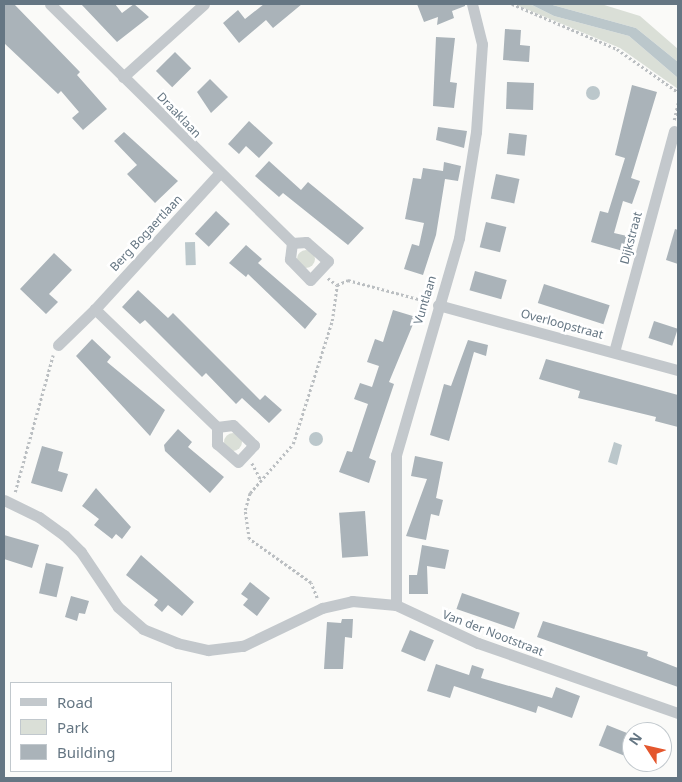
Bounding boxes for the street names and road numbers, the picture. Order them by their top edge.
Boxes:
street label: Draaklaan [154,89,204,141]
street label: Berg Bogaertlaan [107,192,185,274]
street label: Dijkstraat [617,210,645,266]
street label: Vuntlaan [411,274,439,326]
street label: Overloopstraat [519,306,605,342]
street label: Van der Nootstraat [440,607,546,659]

